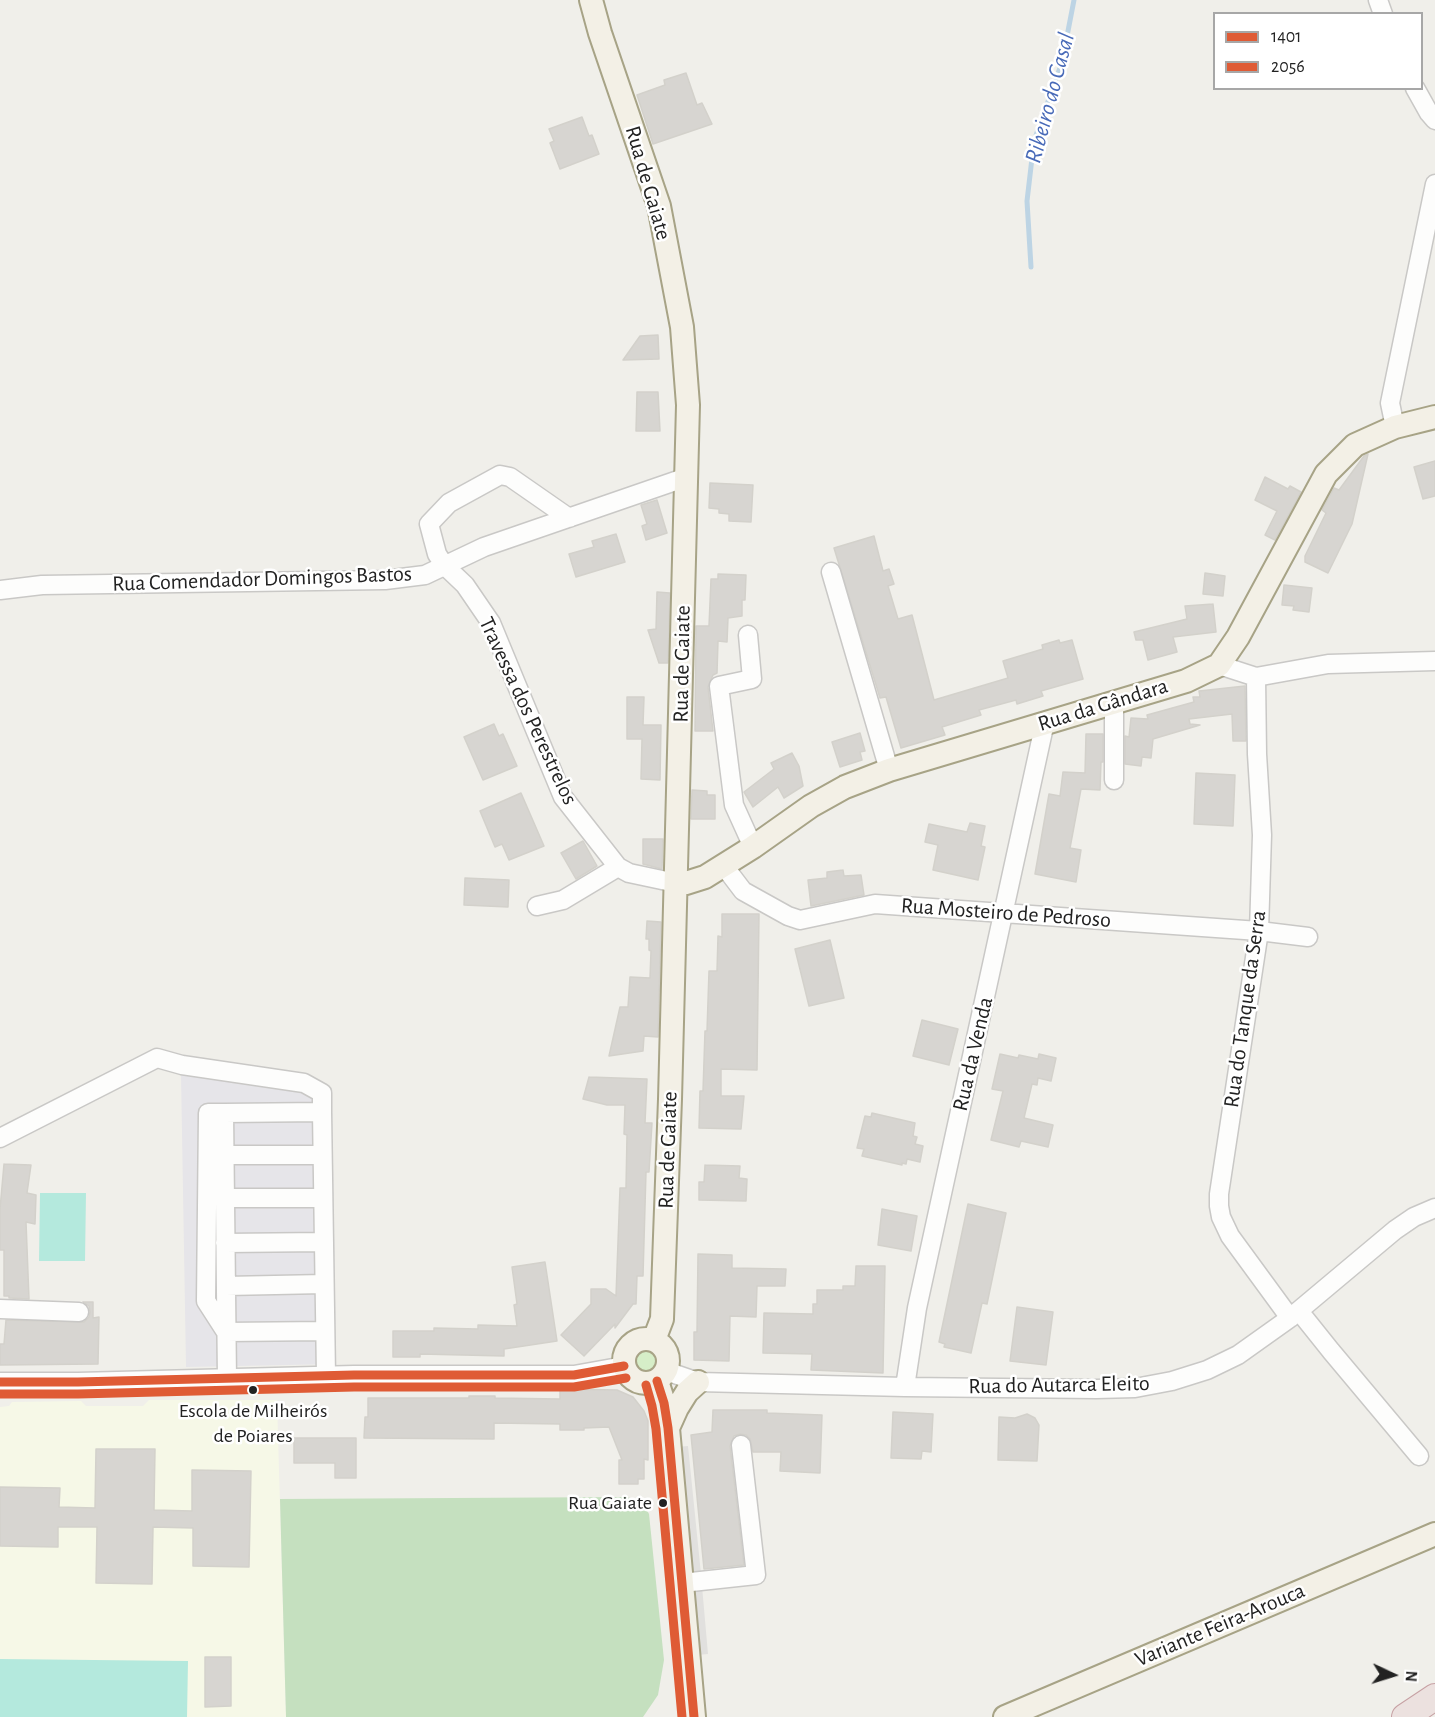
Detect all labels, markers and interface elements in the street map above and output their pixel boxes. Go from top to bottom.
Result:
legend [1213,12,1423,90]
text: 1401 [1271,28,1302,46]
water label: Ribeiro do Casal [1019,30,1081,166]
text: 2056 [1271,58,1305,76]
street label: Rua de Gaiate [619,123,677,243]
street label: Rua Comendador Domingos Bastos [112,561,412,597]
street label: Rua de Gaiate [668,605,696,723]
street label: Travessa dos Perestrelos [473,613,583,809]
street label: Rua da Gândara [1035,673,1171,737]
street label: Rua Mosteiro de Pedroso [900,892,1112,934]
street label: Rua do Tanque da Serra [1218,909,1272,1109]
street label: Rua da Venda [947,994,999,1114]
street label: Rua de Gaiate [653,1091,683,1209]
street label: Rua do Autarca Eleito [968,1370,1150,1400]
marker: Escola de Milheirós de Poiares [247,1384,259,1396]
place label: Escola de Milheirós de Poiares [179,1399,327,1446]
place label: Rua Gaiate [568,1491,652,1515]
marker: Rua Gaiate [657,1497,669,1509]
street label: Variante Feira-Arouca [1131,1577,1309,1673]
north arrow [1363,1645,1423,1705]
text: N [1403,1670,1419,1682]

